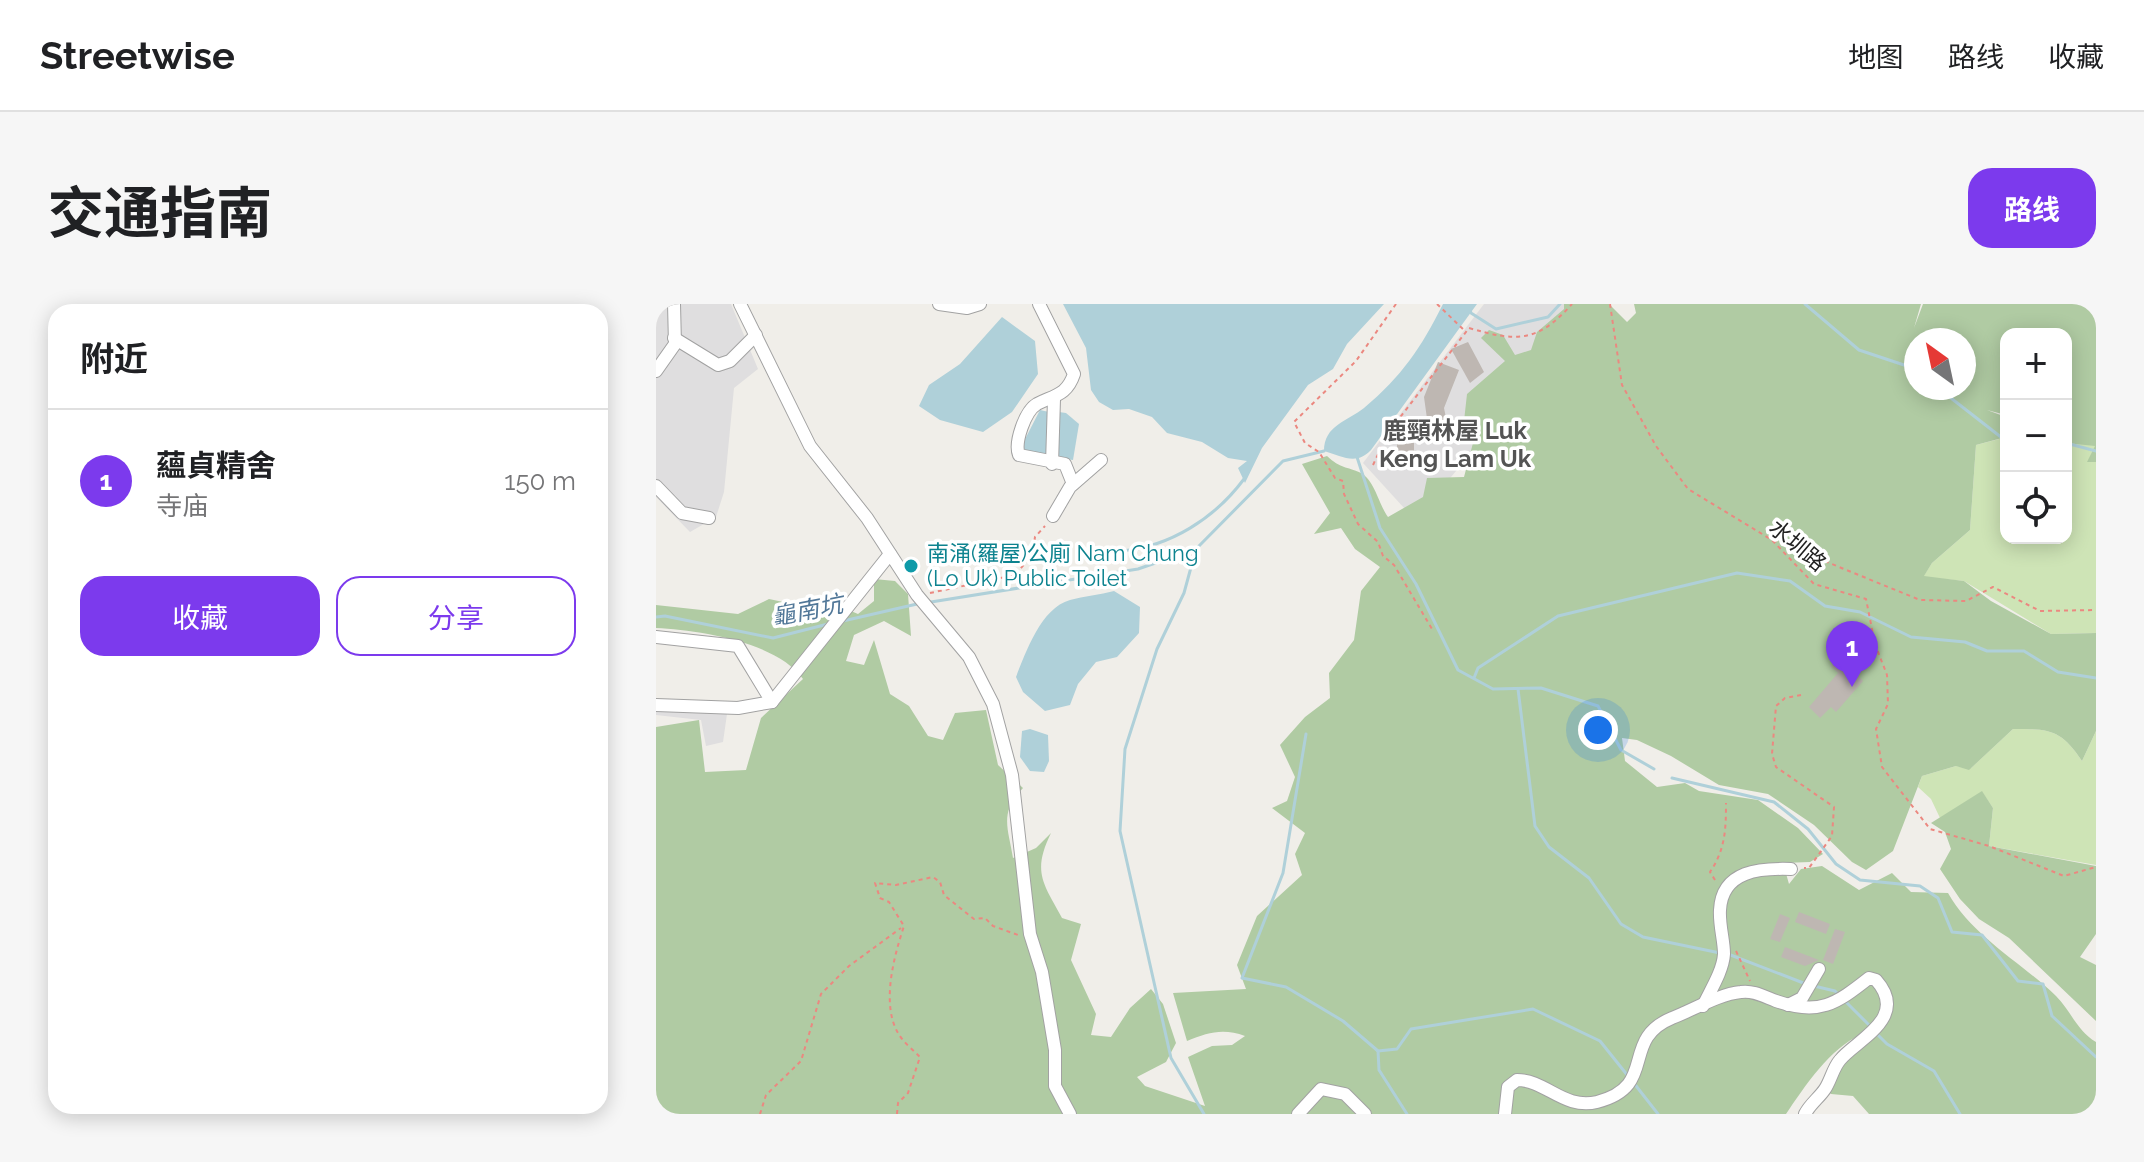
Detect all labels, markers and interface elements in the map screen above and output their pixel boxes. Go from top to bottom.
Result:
text: Streetwise [40,33,235,78]
text: 地图 [1848,41,1904,74]
text: 路线 [1948,41,2004,74]
text: 收藏 [2048,41,2104,74]
button: 路线 [1968,168,2096,248]
text: 交通指南 [48,180,272,246]
north arrow [1904,328,1976,400]
map controls [2000,328,2072,544]
button: + [2000,328,2072,400]
text: 附近 [80,339,148,379]
button: − [2000,400,2072,472]
district label: 鹿頸林屋 Luk Keng Lam Uk [1379,416,1532,473]
text: 蘊貞精舍 [156,448,276,483]
text: 1 [100,466,112,496]
text: 150 m [504,466,576,496]
button: locate [2000,472,2072,544]
text: 寺庙 [156,491,208,521]
street label: 水圳路 [1764,514,1832,576]
place label: 南涌(羅屋)公廁 Nam Chung (Lo Uk) Public Toilet [927,540,1199,591]
marker: 南涌(羅屋)公廁 Nam Chung (Lo Uk) Public Toilet [902,557,920,575]
button: 收藏 [80,576,320,656]
button: 分享 [336,576,576,656]
water label: 龜南坑 [769,588,848,631]
pin: 1 [1826,621,1878,687]
your location [1578,710,1618,750]

